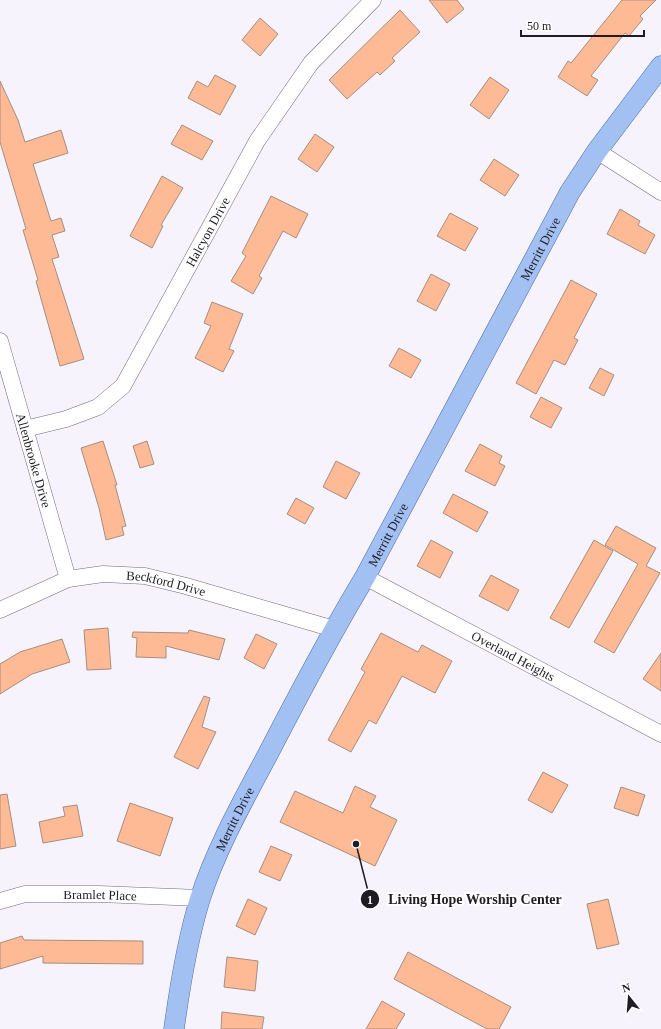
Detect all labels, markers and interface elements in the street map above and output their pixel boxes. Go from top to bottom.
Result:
scale bar [521,12,644,38]
text: 50 m [527,19,552,33]
street label: Halcyon Drive [183,194,233,269]
street label: Merritt Drive [517,214,563,283]
street label: Allenbrooke Drive [13,411,54,510]
street label: Merritt Drive [365,500,411,569]
street label: Beckford Drive [126,568,208,599]
street label: Overland Heights [469,628,557,684]
street label: Merritt Drive [213,784,257,854]
callout: Living Hope Worship Center [360,886,570,912]
street label: Bramlet Place [63,887,137,903]
text: Living Hope Worship Center [388,892,562,907]
text: 1 [367,893,373,907]
north arrow [609,977,649,1017]
text: N [621,981,632,994]

